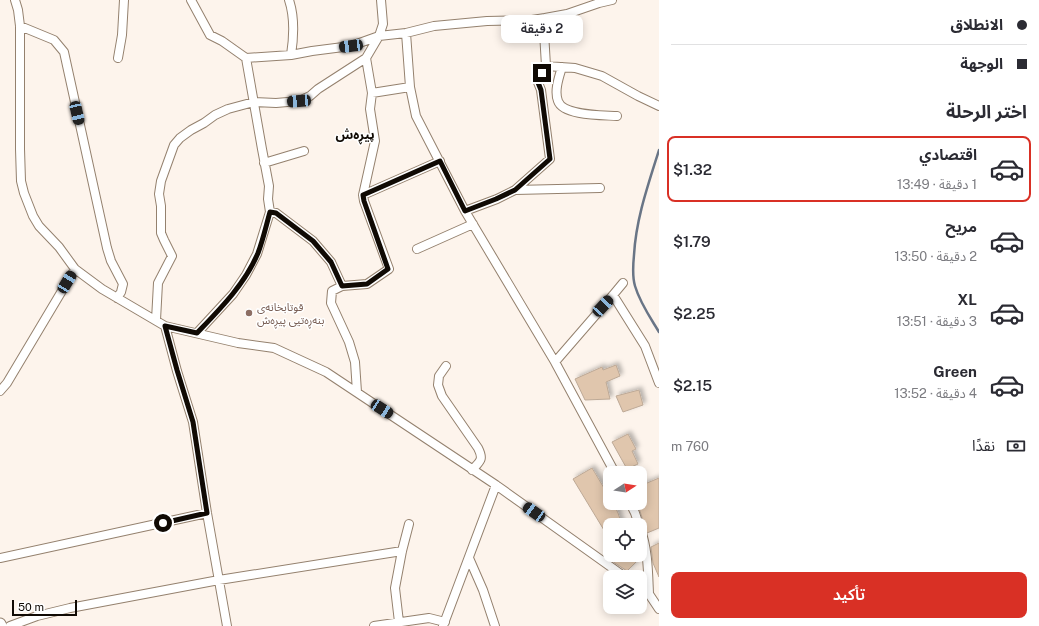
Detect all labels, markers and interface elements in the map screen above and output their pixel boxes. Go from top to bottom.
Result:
callout: 2 دقيقة [501,15,583,43]
text: الانطلاق [951,16,1003,33]
text: 2 دقيقة [521,21,563,36]
car [338,39,364,53]
text: الوجهة [960,55,1003,72]
route end [533,64,551,82]
car [287,94,311,108]
car [68,100,86,126]
text: اختر الرحلة [946,101,1027,122]
district label: پیڕەش [335,127,375,145]
text: اقتصادي [919,146,977,163]
icon: car [989,151,1025,187]
text: $1.32 [673,161,712,178]
text: 1 دقيقة · 13:49 [897,177,977,192]
text: مريح [945,218,977,235]
icon: car [989,223,1025,259]
text: $1.79 [673,233,711,250]
text: 2 دقيقة · 13:50 [895,249,977,264]
car [56,269,78,295]
text: XL [958,291,977,308]
car [590,293,616,319]
icon: car [989,295,1025,331]
place label: قوتابخانەی بنەڕەتیی پیڕەش [257,301,324,329]
text: $2.25 [673,305,716,322]
marker: قوتابخانەی بنەڕەتیی پیڕەش [244,308,254,318]
text: 3 دقيقة · 13:51 [897,314,977,329]
text: Green [933,363,977,380]
icon: car [989,367,1025,403]
text: $2.15 [673,377,712,394]
text: 4 دقيقة · 13:52 [894,386,977,401]
car [369,397,395,421]
icon: cash [1005,435,1027,457]
text: نقدًا [972,437,995,454]
text: 760 m [671,439,709,454]
north arrow [603,466,647,510]
map controls [603,466,647,614]
car [521,500,547,524]
route start [154,514,172,532]
button: locate [603,518,647,562]
button: layers [603,570,647,614]
button: تأكيد [671,572,1027,618]
scale bar [12,598,77,617]
text: 50 m [18,601,44,613]

